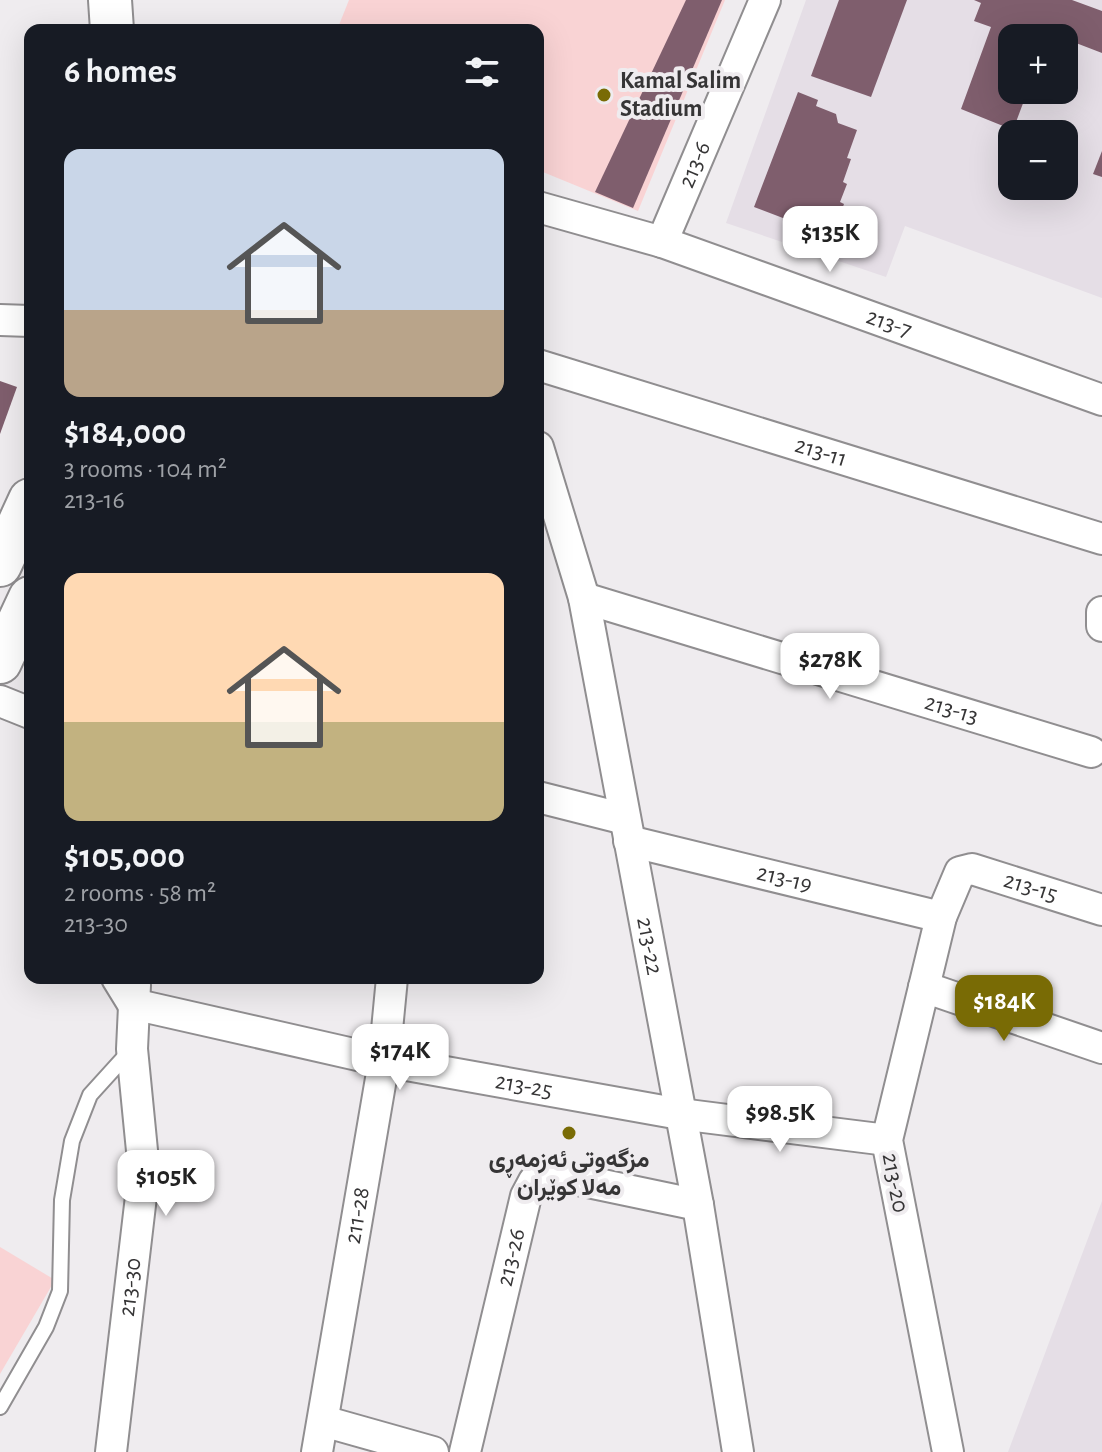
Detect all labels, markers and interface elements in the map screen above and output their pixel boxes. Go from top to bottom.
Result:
map controls [998,24,1078,200]
button: + [998,24,1078,104]
icon: filters [460,50,504,94]
text: 6 homes [64,55,177,89]
place label: Kamal Salim Stadium [620,69,741,121]
marker: Kamal Salim Stadium [595,86,613,104]
button: − [998,120,1078,200]
street label: 213-6 [675,138,715,191]
icon: home [212,201,356,345]
pin: $135K [774,206,886,274]
text: $135K [801,219,859,245]
street label: 213-7 [863,304,915,343]
text: $184,000 [64,416,186,450]
street label: 213-11 [792,433,850,472]
text: 3 rooms · 104 m² [64,456,227,482]
text: 213-16 [64,487,125,513]
icon: home [212,625,356,769]
pin: $278K [774,633,886,701]
text: $278K [798,646,862,672]
street label: 213-13 [922,690,981,729]
text: $105,000 [64,840,185,874]
street label: 213-19 [754,861,814,897]
street label: 213-15 [1001,868,1060,907]
text: 2 rooms · 58 m² [64,880,216,906]
text: 213-30 [64,911,128,937]
street label: 213-22 [632,915,667,977]
pin: $184K [948,975,1060,1043]
text: $184K [973,988,1035,1014]
pin: $174K [344,1024,456,1092]
text: $174K [370,1037,430,1063]
street label: 213-25 [493,1069,554,1103]
pin: $98.5K [715,1086,845,1154]
text: $98.5K [745,1099,815,1125]
marker: مزگەوتی ئەزمەڕی مەلا کوێران [560,1124,578,1142]
place label: مزگەوتی ئەزمەڕی مەلا کوێران [488,1147,650,1202]
pin: $105K [110,1150,222,1218]
street label: 213-20 [877,1151,913,1215]
text: $105K [135,1163,197,1189]
street label: 211-28 [341,1185,374,1246]
street label: 213-26 [493,1226,530,1289]
street label: 213-30 [115,1256,146,1318]

